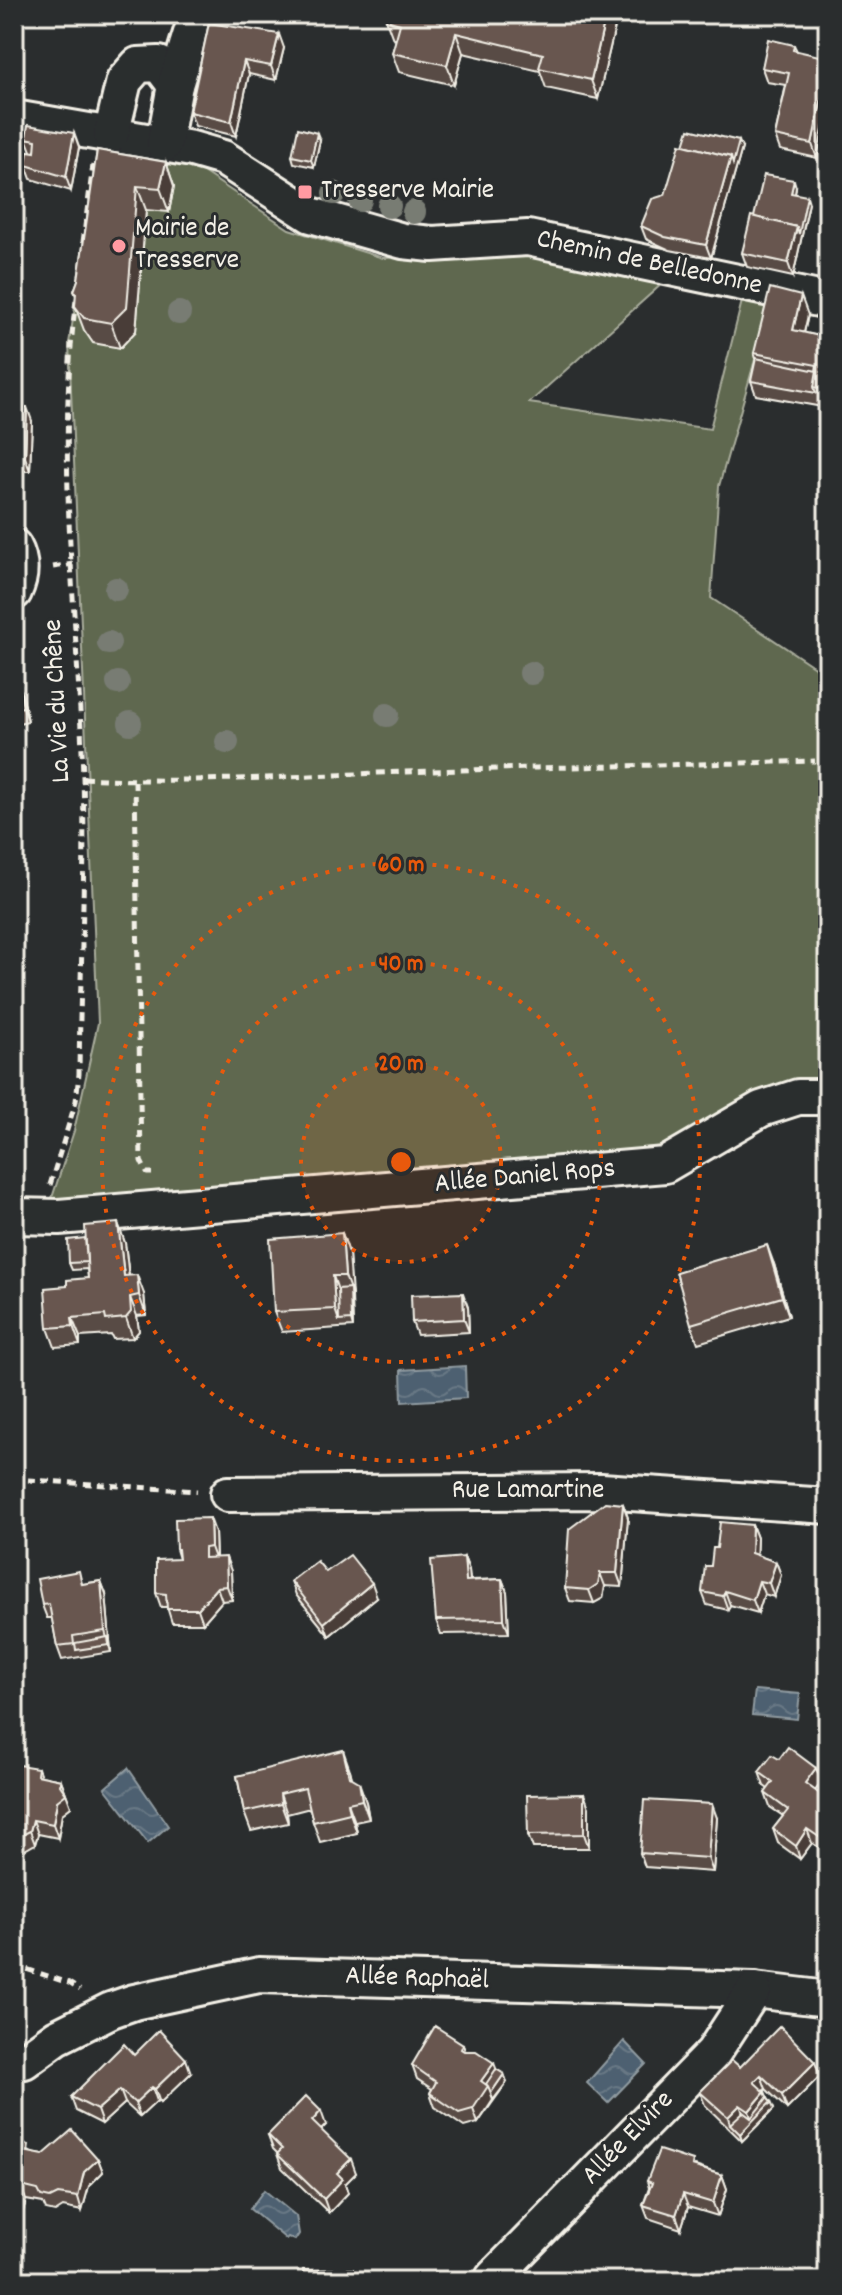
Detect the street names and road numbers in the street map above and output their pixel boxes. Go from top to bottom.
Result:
street label: Chemin de Belledonne [533,221,765,307]
street label: La Vie du Chêne [35,618,83,784]
street label: Allée Daniel Rops [433,1150,617,1206]
street label: Rue Lamartine [452,1472,604,1512]
street label: Allée Raphaël [344,1958,490,2003]
street label: Allée Elvire [574,2083,684,2195]

